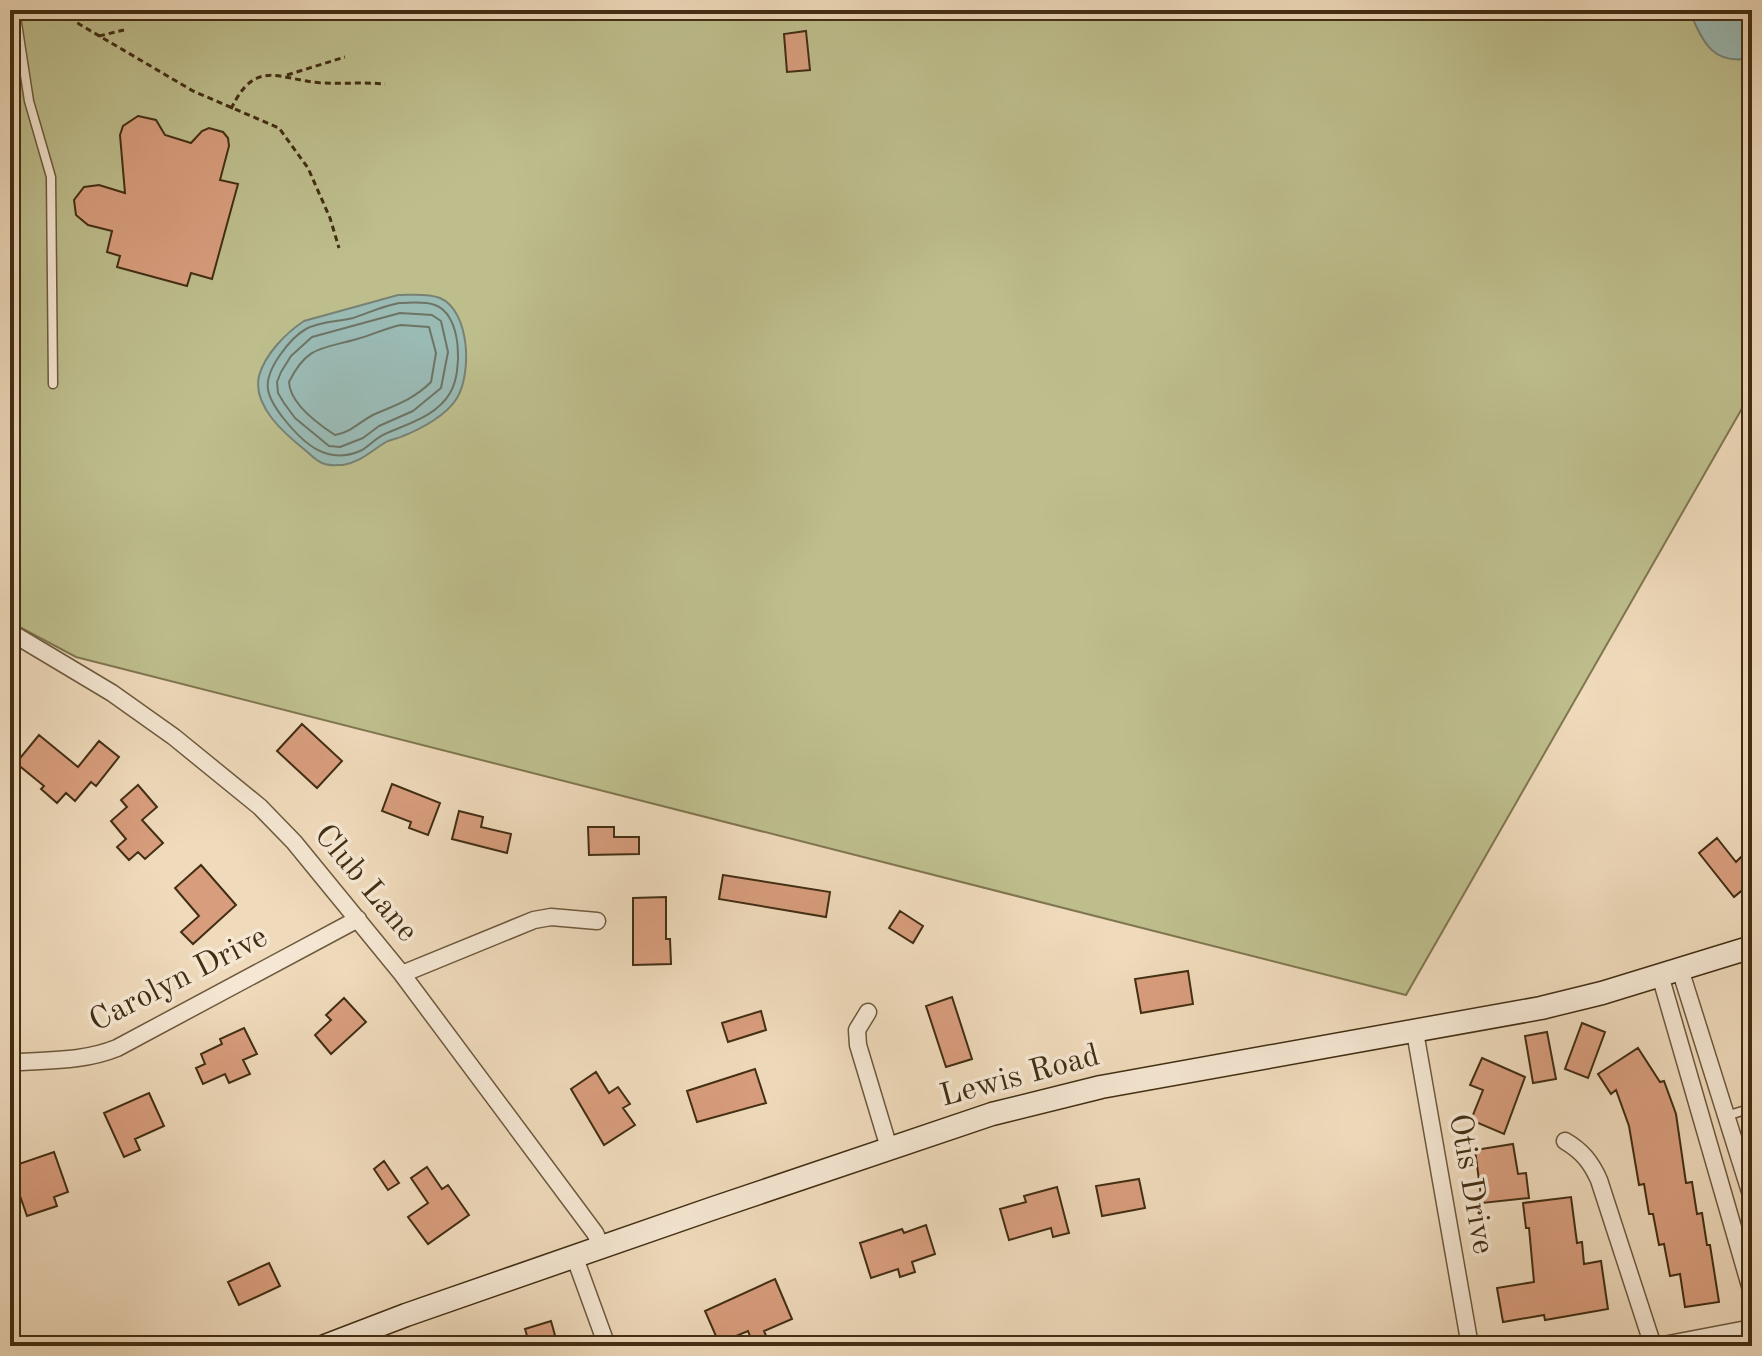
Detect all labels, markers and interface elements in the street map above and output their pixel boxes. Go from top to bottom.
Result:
street label: Club Lane [307,819,423,949]
street label: Carolyn Drive [85,921,273,1039]
street label: Lewis Road [937,1040,1103,1114]
street label: Otis Drive [1442,1111,1498,1257]

